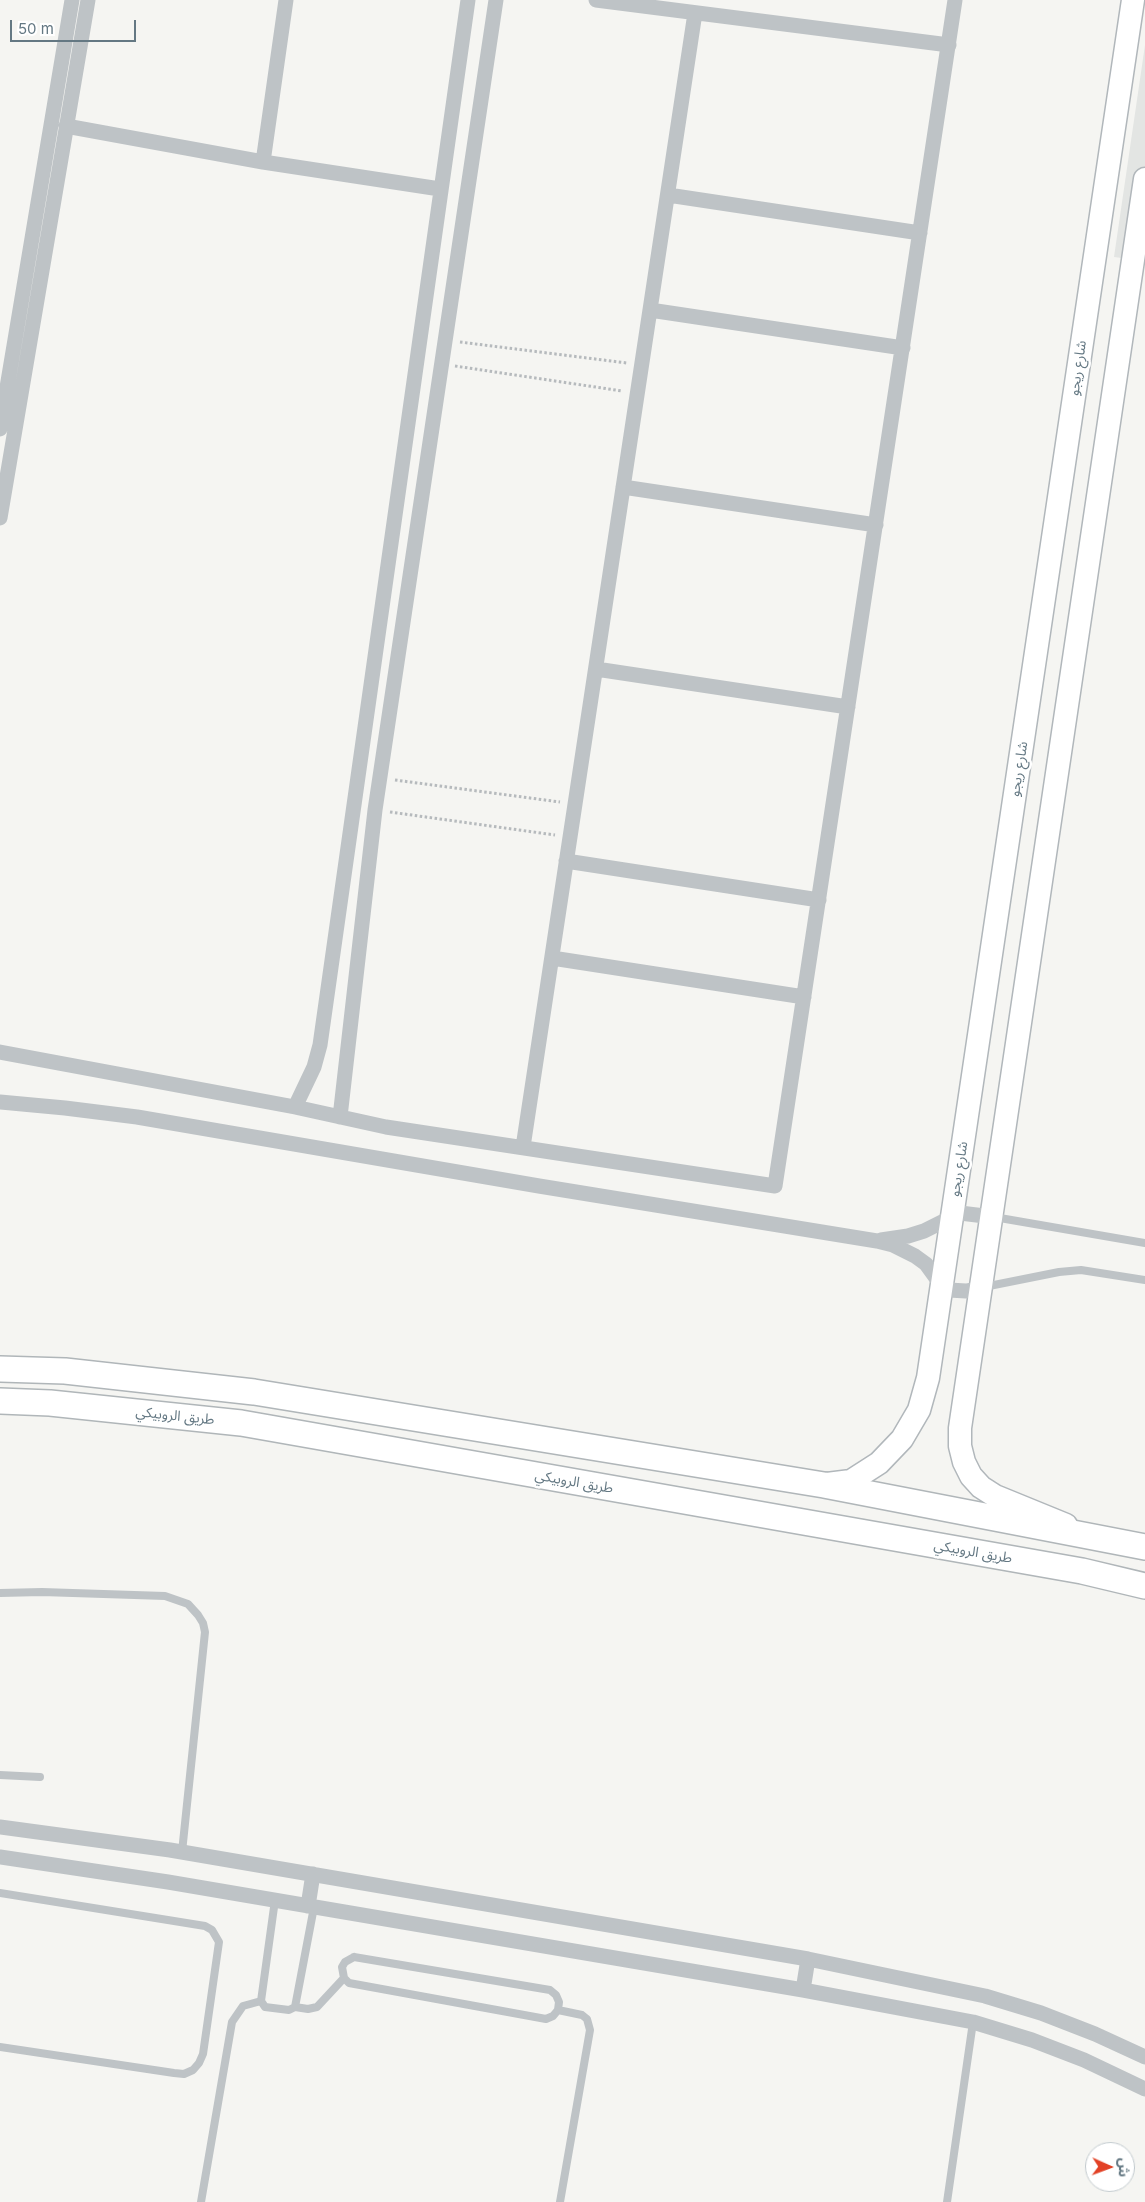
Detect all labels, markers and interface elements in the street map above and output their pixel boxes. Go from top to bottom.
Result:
scale bar [12,10,139,42]
text: 50 m [18,19,54,38]
street label: شارع ريجو [1066,339,1090,397]
street label: شارع ريجو [1006,740,1032,798]
street label: شارع ريجو [946,1140,972,1198]
street label: طريق الروبيكي [135,1404,215,1428]
street label: طريق الروبيكي [534,1467,614,1497]
street label: طريق الروبيكي [933,1537,1013,1567]
north arrow [1085,2142,1135,2192]
text: ش [1116,2158,1133,2177]

